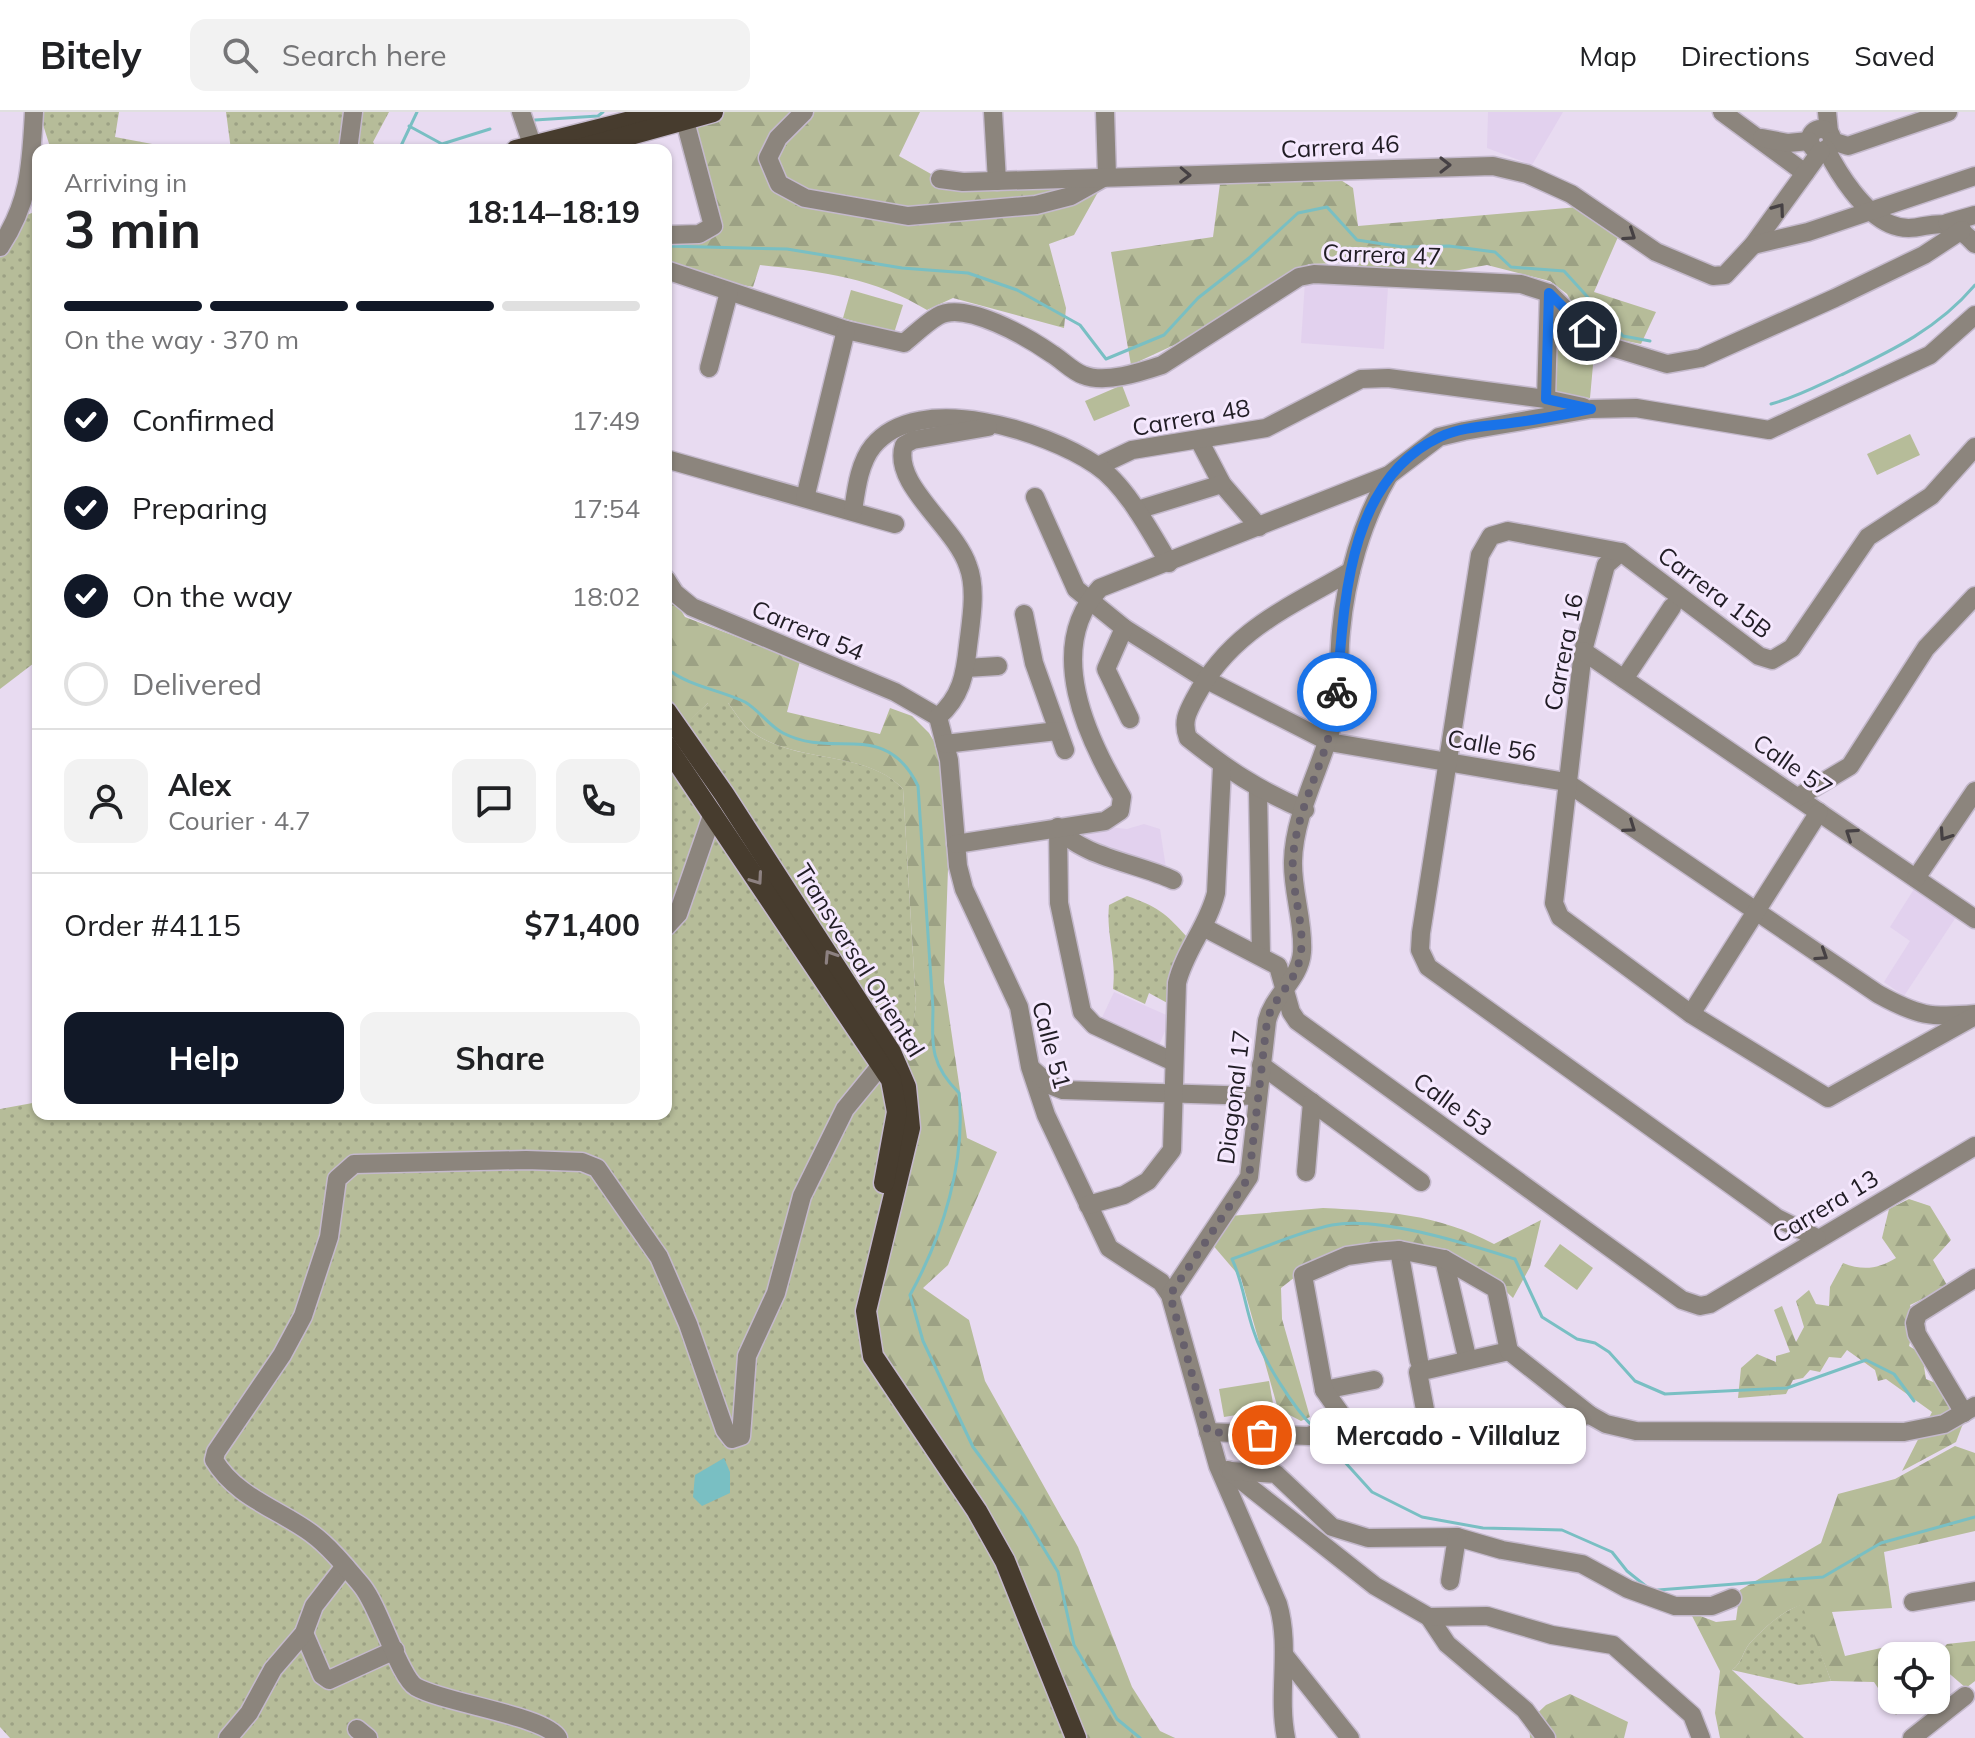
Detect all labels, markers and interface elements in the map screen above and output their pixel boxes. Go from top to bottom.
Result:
search box [190,19,750,91]
text: Bitely [40,31,142,79]
icon: search [218,33,262,77]
text: Search here [282,36,447,74]
text: Map [1579,38,1637,73]
text: Directions [1681,38,1810,73]
text: Saved [1854,38,1935,73]
street label: Carrera 46 [1280,128,1400,164]
one-way arrow [1439,156,1452,174]
text: Arriving in [64,166,187,199]
one-way arrow [1179,167,1192,184]
text: 18:14–18:19 [466,193,640,231]
text: 3 min [64,196,201,261]
one-way arrow [1769,203,1784,218]
one-way arrow [1622,225,1636,240]
street label: Carrera 47 [1322,237,1442,271]
pin [1553,297,1621,365]
icon: home [1565,309,1609,353]
text: On the way · 370 m [64,323,299,356]
street label: Carrera 48 [1130,392,1252,442]
icon: check [64,398,108,442]
text: Confirmed [132,401,275,439]
text: 17:49 [572,404,640,437]
icon: check [64,486,108,530]
text: Preparing [132,489,268,527]
text: 17:54 [572,492,640,525]
street label: Carrera 15B [1652,539,1778,645]
icon: check [64,574,108,618]
text: On the way [132,577,292,615]
text: 18:02 [572,580,640,613]
street label: Carrera 16 [1537,591,1589,713]
street label: Carrera 54 [747,593,869,667]
courier [1297,652,1377,732]
text: Delivered [132,665,262,703]
icon: bike [1315,670,1359,714]
street label: Calle 56 [1445,722,1539,768]
street label: Calle 57 [1748,727,1838,803]
button: person [64,759,148,843]
button: chat [452,759,536,843]
button: phone [556,759,640,843]
text: Alex [168,766,231,804]
text: Courier · 4.7 [168,804,311,837]
one-way arrow [1622,817,1636,832]
one-way arrow [1940,826,1955,840]
one-way arrow [1846,829,1860,844]
street label: Transversal Oriental [788,858,932,1062]
one-way arrow [747,870,762,884]
text: Order #4115 [64,906,241,944]
text: $71,400 [525,906,640,944]
one-way arrow [1814,945,1828,960]
one-way arrow [825,950,840,965]
street label: Calle 51 [1026,998,1078,1092]
button: Help [64,1012,344,1104]
button: Share [360,1012,640,1104]
street label: Diagonal 17 [1210,1028,1256,1166]
street label: Calle 53 [1408,1065,1498,1143]
street label: Carrera 13 [1766,1163,1884,1249]
pin [1228,1401,1296,1469]
callout: Mercado - Villaluz [1310,1407,1586,1463]
icon: bag [1240,1413,1284,1457]
text: Mercado - Villaluz [1336,1419,1560,1452]
map controls [1878,1642,1950,1714]
button: locate [1878,1642,1950,1714]

